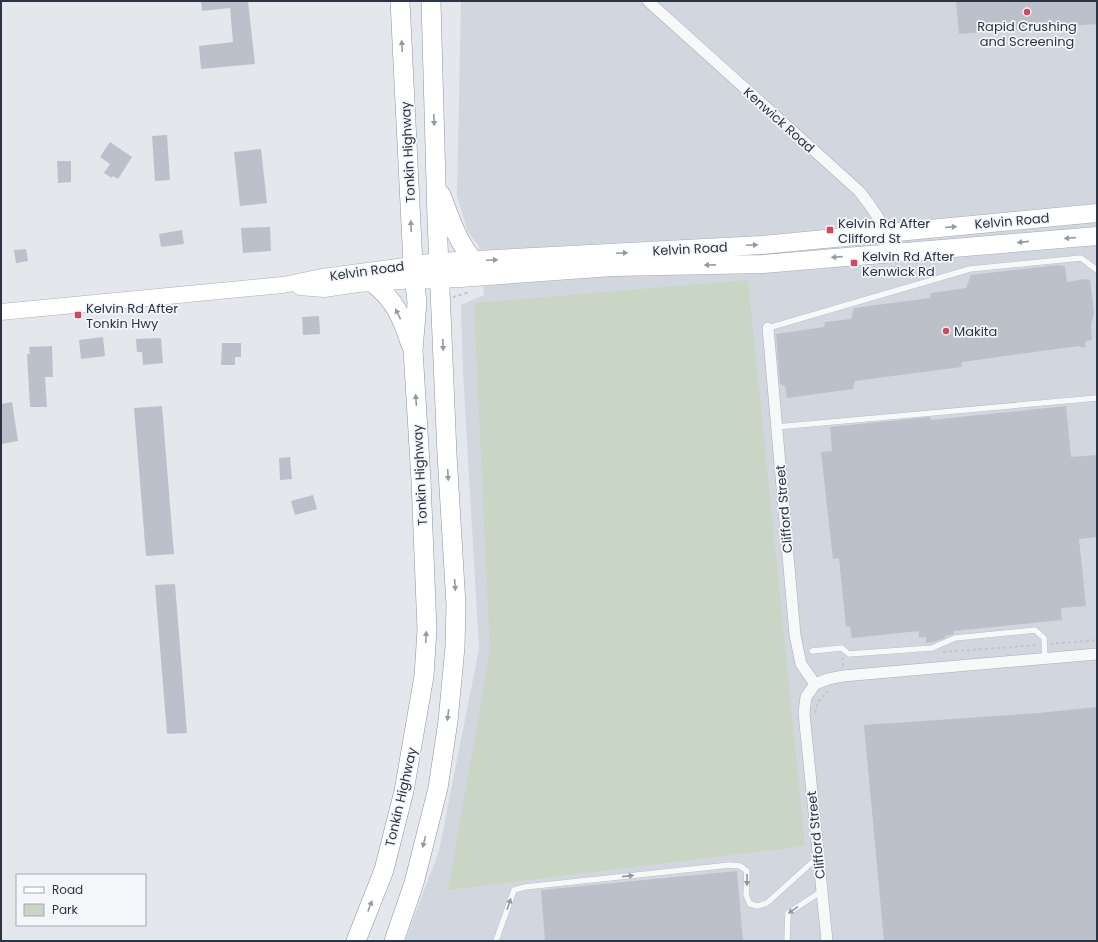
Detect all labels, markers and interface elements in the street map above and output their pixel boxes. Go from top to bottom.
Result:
marker: Rapid Crushing and Screening [1022,7,1032,17]
place label: Rapid Crushing and Screening [977,17,1077,51]
one-way arrow [398,40,405,52]
street label: Kenwick Road [739,83,819,157]
street label: Tonkin Highway [396,100,420,203]
one-way arrow [431,114,438,126]
street label: Kelvin Road [974,208,1050,234]
place label: Kelvin Rd After Clifford St [838,214,930,248]
one-way arrow [408,220,415,232]
one-way arrow [945,223,957,230]
marker: Kelvin Rd After Clifford St [825,225,835,235]
one-way arrow [1064,234,1076,241]
street label: Kelvin Road [652,238,728,260]
one-way arrow [1017,238,1029,245]
one-way arrow [746,242,758,249]
place label: Kelvin Rd After Kenwick Rd [862,247,954,281]
one-way arrow [616,249,628,256]
one-way arrow [831,254,843,261]
street label: Kelvin Road [328,256,406,286]
one-way arrow [486,256,498,263]
marker: Kelvin Rd After Kenwick Rd [849,258,859,268]
one-way arrow [703,262,716,268]
place label: Kelvin Rd After Tonkin Hwy [86,299,178,333]
one-way arrow [395,308,402,320]
marker: Kelvin Rd After Tonkin Hwy [73,310,83,320]
place label: Makita [954,322,997,341]
marker: Makita [941,326,951,336]
one-way arrow [440,339,446,352]
one-way arrow [413,393,420,406]
street label: Tonkin Highway [408,423,432,526]
street label: Clifford Street [771,464,797,554]
one-way arrow [445,469,452,481]
one-way arrow [451,579,458,591]
one-way arrow [423,631,430,643]
one-way arrow [445,709,452,721]
street label: Tonkin Highway [380,745,422,849]
street label: Clifford Street [802,790,830,880]
one-way arrow [421,836,427,848]
one-way arrow [622,873,634,879]
legend [16,874,146,926]
one-way arrow [744,874,750,887]
text: Road [52,881,83,898]
one-way arrow [507,898,513,910]
one-way arrow [367,899,373,911]
text: Park [52,901,79,918]
one-way arrow [788,906,799,914]

